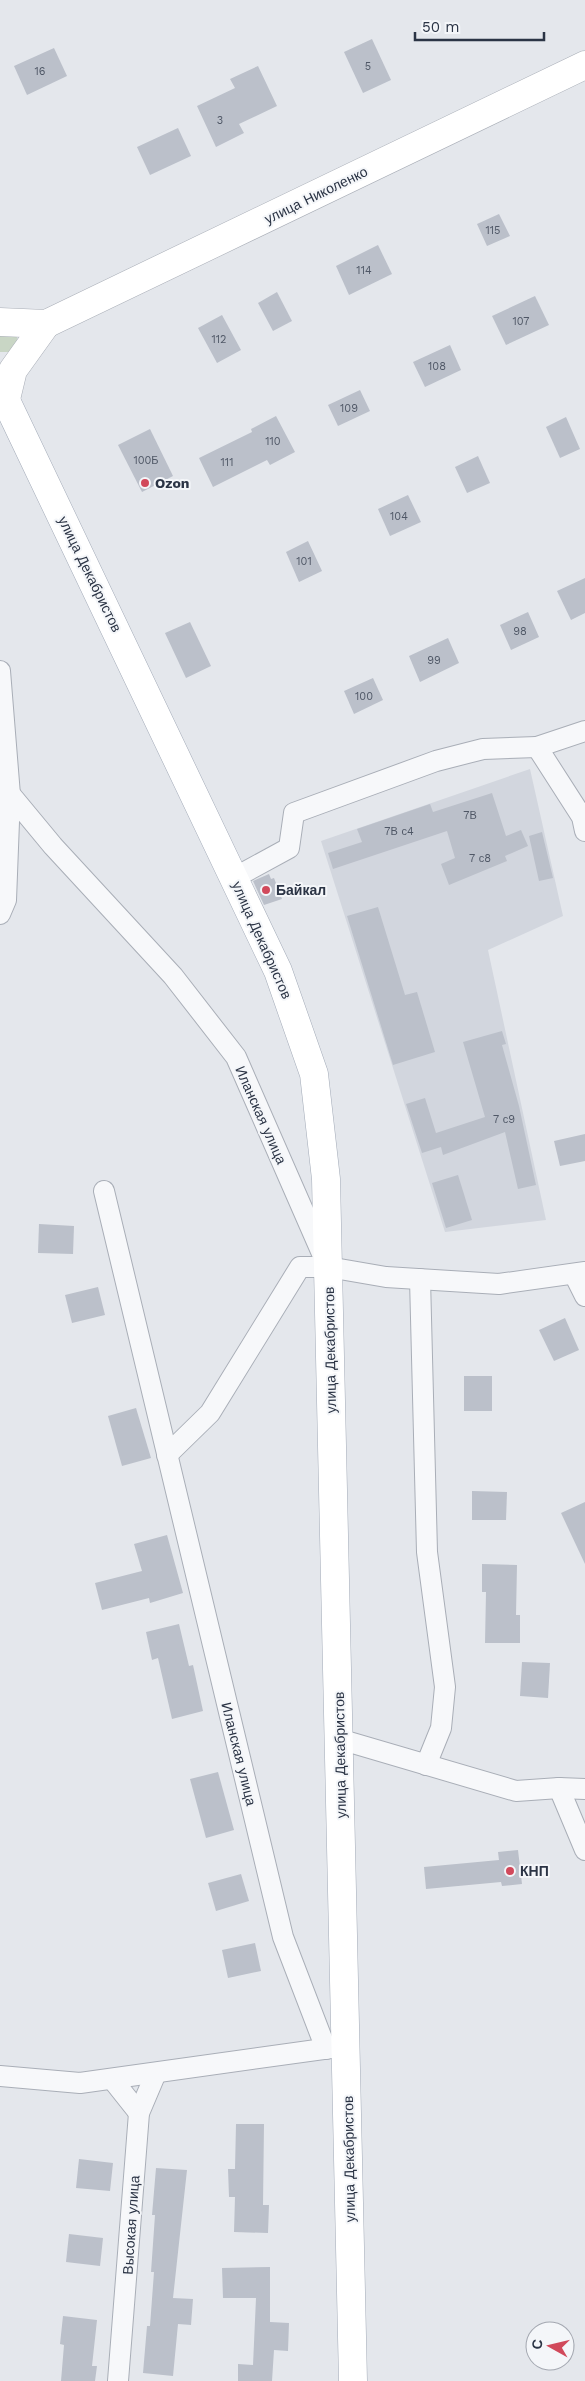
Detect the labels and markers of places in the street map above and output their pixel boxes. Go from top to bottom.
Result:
place label: Ozon [155,475,190,491]
marker: Ozon [139,477,151,489]
place label: Байкал [276,882,326,898]
marker: Байкал [260,884,272,896]
place label: КНП [520,1863,549,1879]
marker: КНП [504,1865,516,1877]

